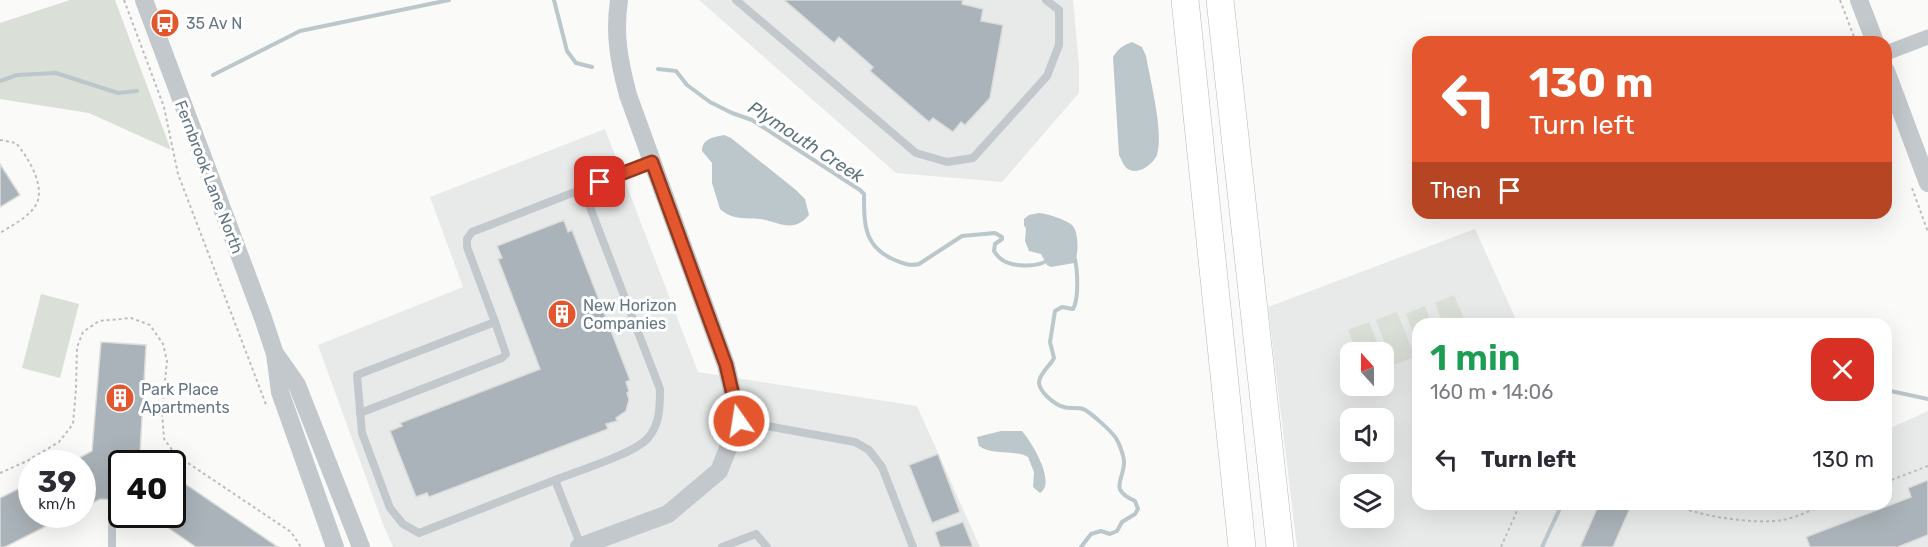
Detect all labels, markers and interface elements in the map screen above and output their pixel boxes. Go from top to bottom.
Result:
bus stop icon: 35 Av N [149,7,181,39]
place label: 35 Av N [186,14,242,33]
text: 130 m [1529,58,1654,108]
icon: left [1430,60,1508,138]
water label: Plymouth Creek [744,96,869,188]
street label: Fernbrook Lane North [171,98,247,256]
text: Turn left [1529,109,1634,141]
pin [574,156,625,207]
icon: arrive [583,165,616,198]
icon: arrive [1493,174,1526,207]
text: Then [1430,177,1481,204]
place label: New Horizon Companies [583,296,677,333]
building icon: New Horizon Companies [546,298,578,330]
text: 1 min [1430,336,1521,379]
button: close [1811,338,1874,401]
north arrow [1340,342,1394,396]
map controls [1340,342,1394,528]
place label: Park Place Apartments [141,380,230,417]
text: 160 m · 14:06 [1430,380,1553,404]
building icon: Park Place Apartments [104,382,136,414]
position arrow [707,389,771,453]
button: sound [1340,408,1394,462]
icon: left [1430,443,1463,476]
text: Turn left [1481,446,1576,473]
text: 130 m [1812,446,1874,473]
speed limit sign: 40 [108,450,186,528]
text: 39 [38,464,77,500]
button: layers [1340,474,1394,528]
text: km/h [38,495,76,513]

